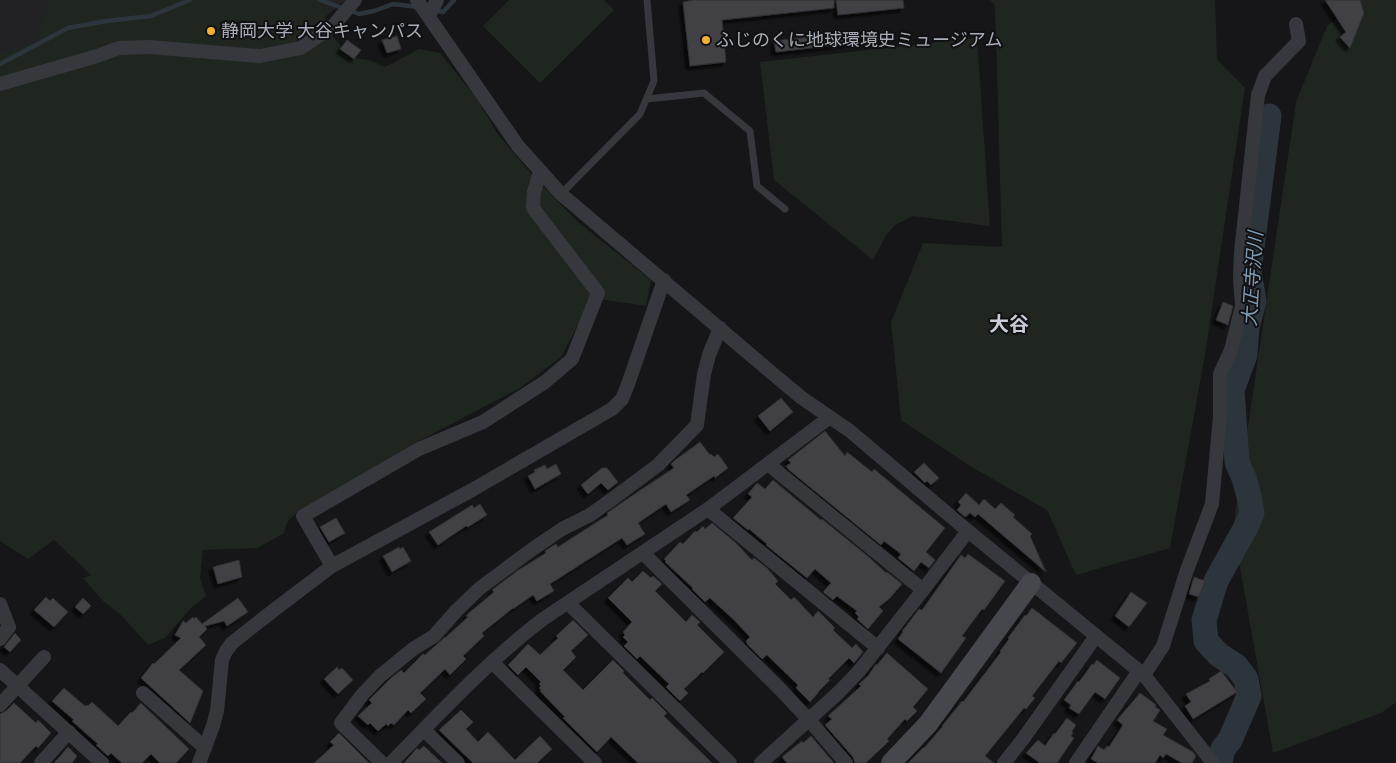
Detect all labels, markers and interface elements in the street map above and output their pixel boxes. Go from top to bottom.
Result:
place label: 静岡大学 大谷キャンパス [221,18,423,43]
marker: 静岡大学 大谷キャンパス [205,25,217,37]
place label: ふじのくに地球環境史ミュージアム [716,27,1002,52]
marker: ふじのくに地球環境史ミュージアム [700,34,712,46]
water label: 大正寺沢川 [1236,229,1268,327]
district label: 大谷 [989,310,1029,337]

